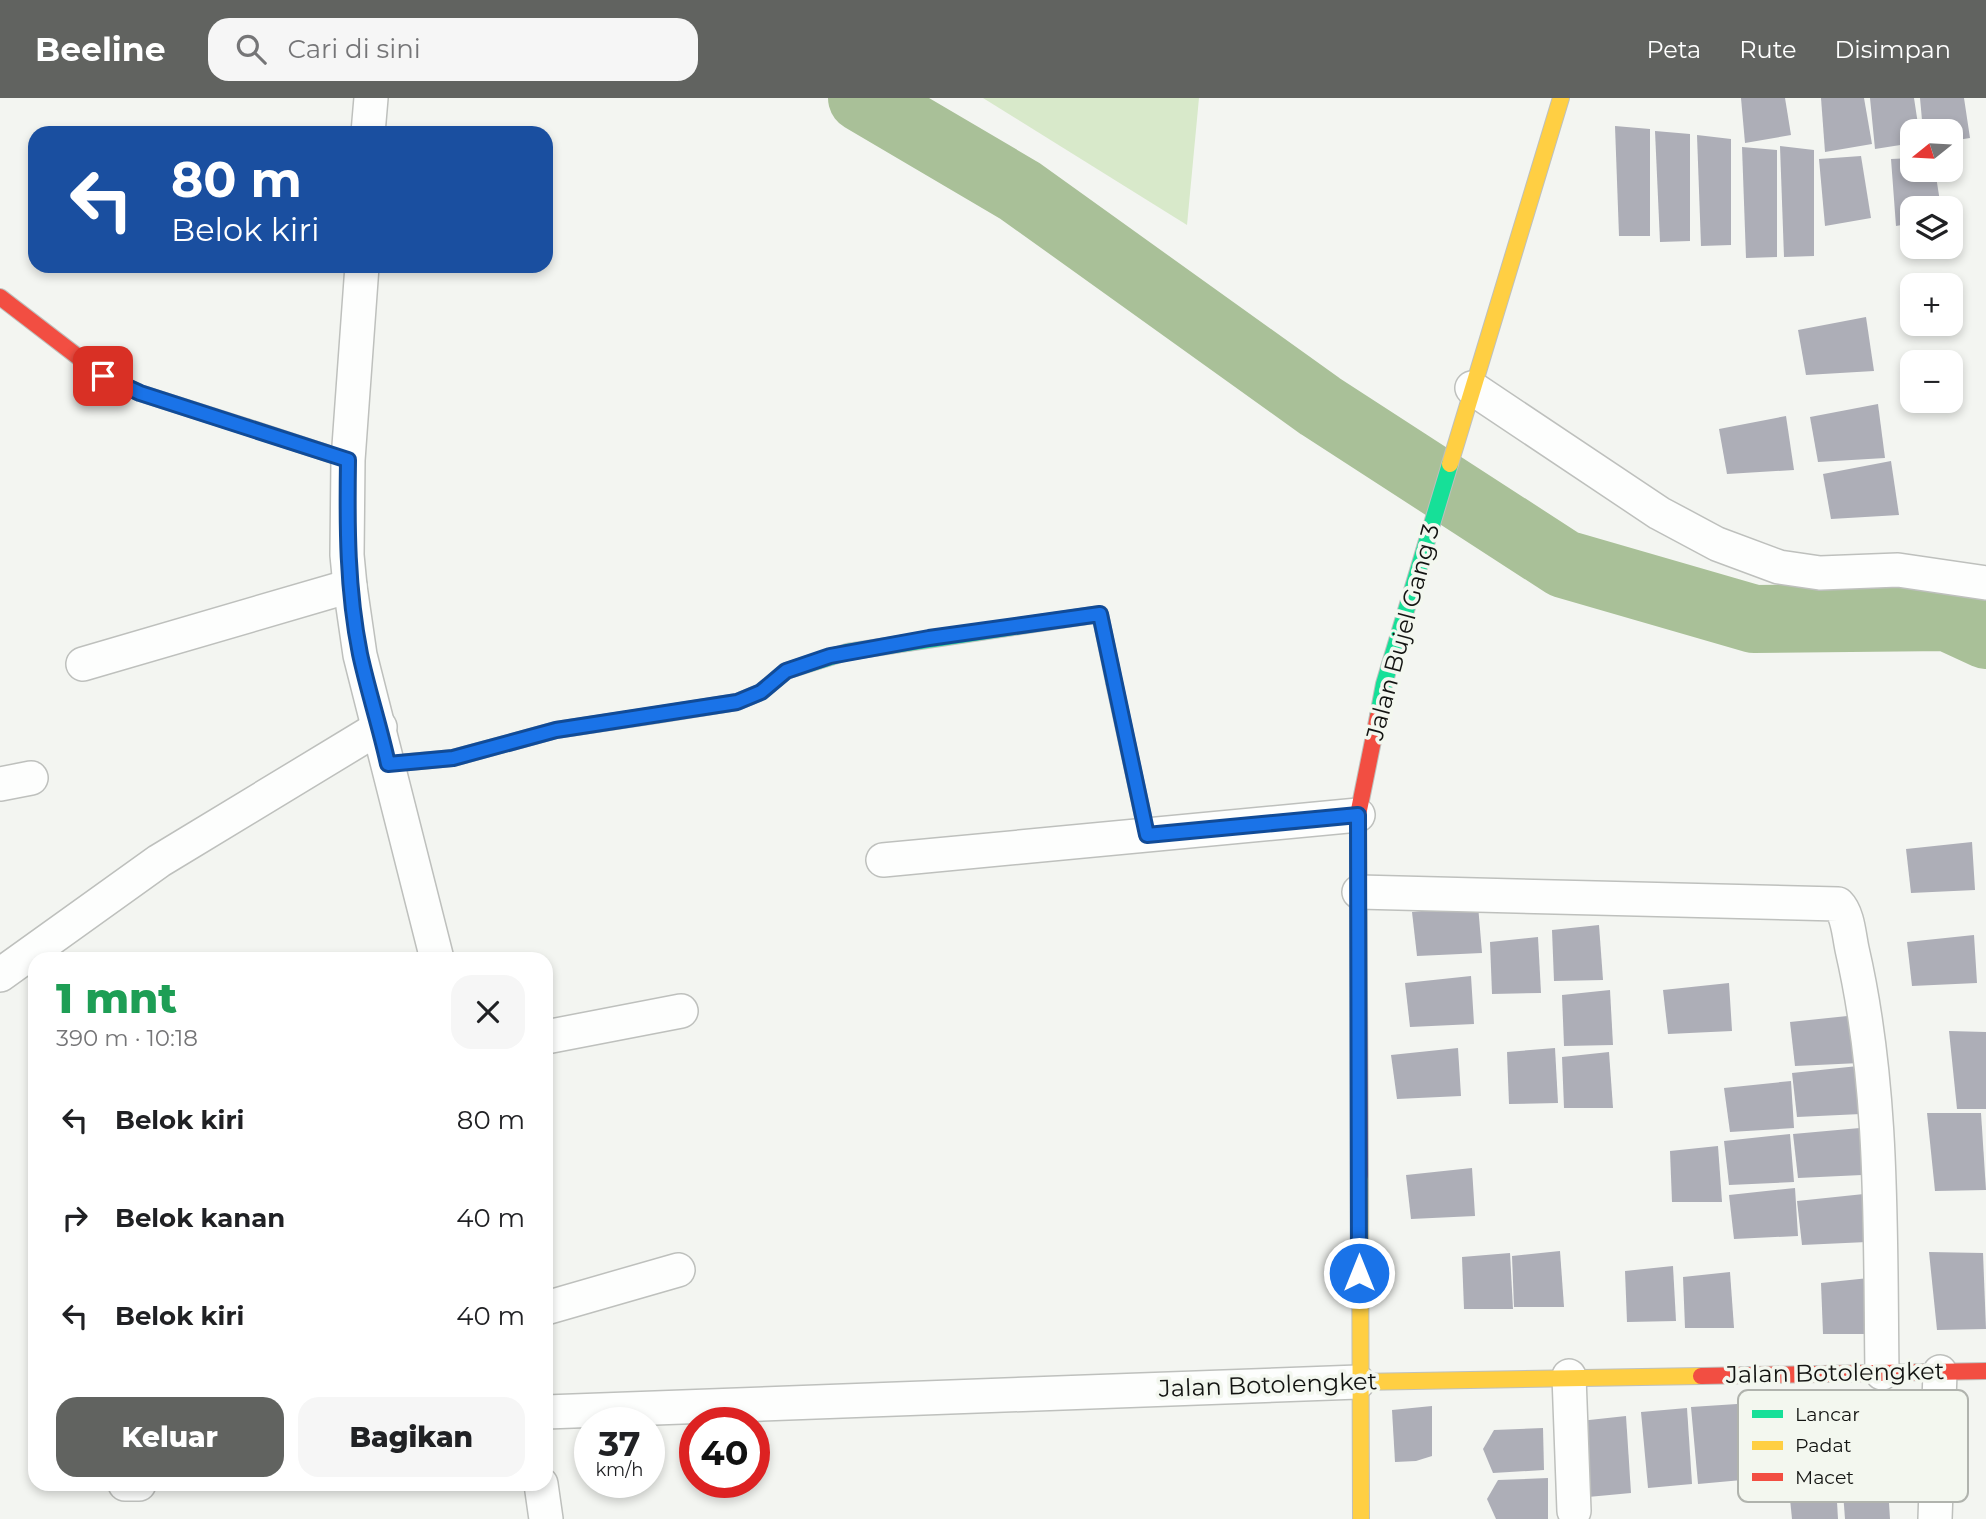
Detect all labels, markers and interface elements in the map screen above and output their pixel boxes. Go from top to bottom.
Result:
search box [208,18,698,81]
text: Beeline [35,29,166,69]
icon: search [232,30,270,68]
text: Cari di sini [288,33,421,65]
text: Peta [1646,35,1701,64]
text: Rute [1739,35,1797,64]
text: Disimpan [1835,35,1951,64]
north arrow [1900,119,1964,182]
map controls [1900,119,1963,413]
text: 80 m [171,150,302,209]
icon: left [56,154,147,245]
button: layers [1900,196,1963,259]
text: Belok kiri [171,210,320,249]
button: + [1900,273,1963,336]
pin [73,346,133,406]
button: − [1900,350,1963,413]
icon: arrive [84,357,122,395]
street label: Jalan Bujel Gang 3 [1359,521,1445,744]
text: 1 mnt [56,972,177,1024]
button: close [451,975,525,1049]
text: 390 m · 10:18 [56,1024,198,1052]
icon: left [56,1101,94,1139]
text: Belok kiri [115,1104,244,1136]
text: 80 m [457,1104,525,1136]
icon: right [56,1199,94,1237]
text: Belok kanan [115,1202,285,1234]
text: 40 m [456,1202,525,1234]
position arrow [1322,1236,1396,1310]
icon: left [56,1297,94,1335]
text: Belok kiri [115,1300,244,1332]
text: 40 m [456,1300,525,1332]
street label: Jalan Botolengket [1725,1356,1945,1389]
street label: Jalan Botolengket [1157,1366,1378,1403]
legend [1738,1390,1968,1502]
button: Keluar [56,1397,284,1477]
button: Bagikan [298,1397,525,1477]
text: Lancar [1795,1403,1860,1426]
speed limit sign: 40 [679,1407,770,1498]
text: 37 [598,1422,641,1465]
text: Padat [1795,1434,1852,1457]
text: km/h [595,1459,644,1481]
text: Macet [1795,1466,1854,1489]

